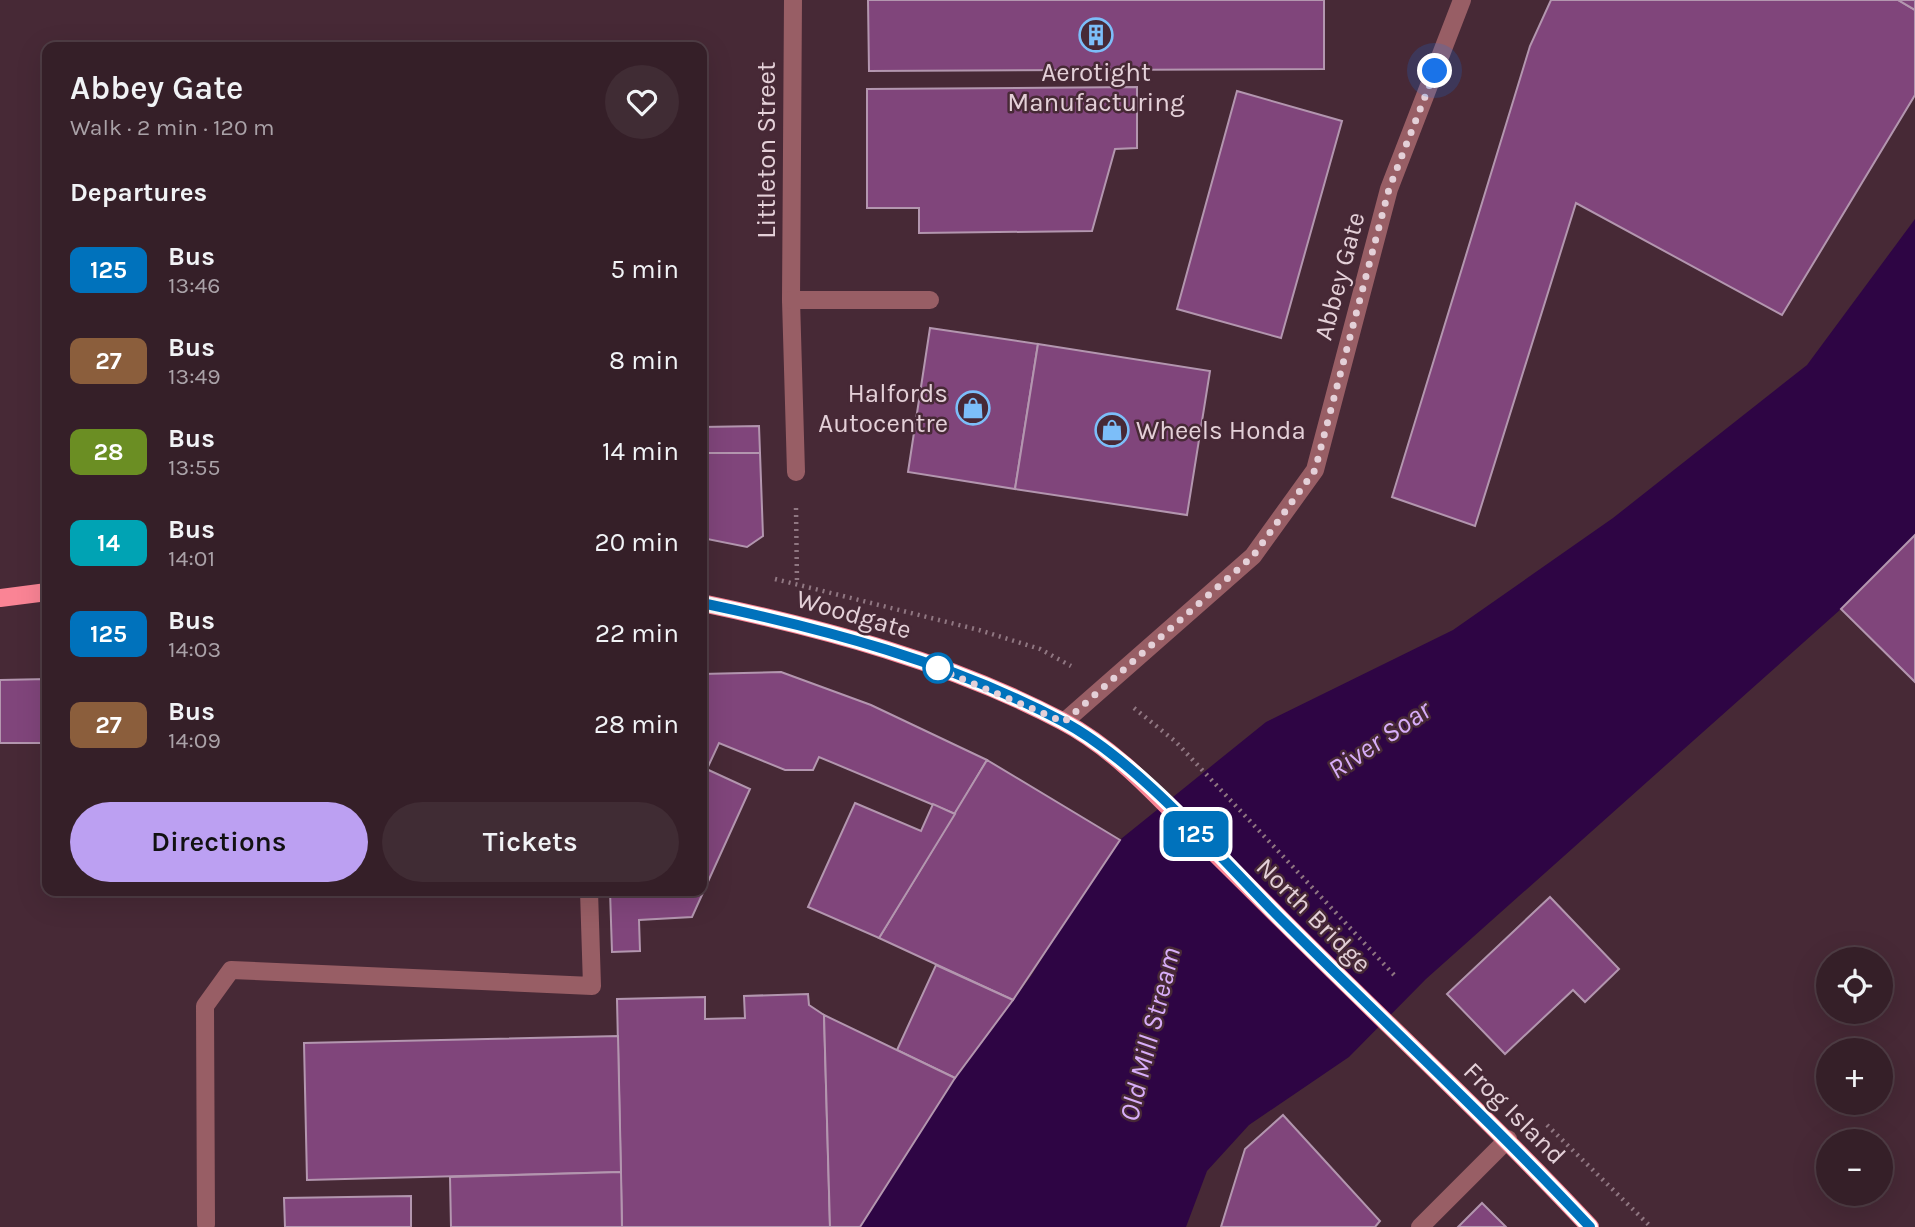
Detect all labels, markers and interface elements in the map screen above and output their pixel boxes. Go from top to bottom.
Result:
building icon: Aerotight Manufacturing [1077,16,1115,54]
your location [1417,53,1452,88]
place label: Aerotight Manufacturing [1007,57,1185,118]
street label: Littleton Street [751,61,782,239]
button: heart [605,65,679,139]
text: Abbey Gate [70,69,243,107]
text: Walk · 2 min · 120 m [70,114,275,141]
text: Departures [70,177,207,208]
street label: Abbey Gate [1307,209,1371,344]
text: Bus [168,241,215,272]
text: 5 min [610,254,679,285]
text: 125 [90,256,127,284]
text: 13:46 [168,272,221,299]
text: Bus [168,332,215,363]
text: 8 min [609,345,679,376]
text: 27 [95,347,122,375]
text: 13:49 [168,363,221,390]
place label: Halfords Autocentre [818,378,948,439]
shop icon: Halfords Autocentre [954,389,992,427]
shop icon: Wheels Honda [1093,411,1131,449]
place label: Wheels Honda [1136,415,1306,446]
text: Bus [168,423,215,454]
text: 14 min [602,436,679,467]
text: 28 [93,438,124,466]
text: 13:55 [168,454,220,481]
text: Bus [168,514,215,545]
text: 20 min [595,527,679,558]
text: 14 [97,529,120,557]
text: 14:01 [168,545,215,572]
street label: Woodgate [793,583,915,646]
text: Bus [168,605,215,636]
text: 22 min [595,618,679,649]
text: 125 [90,620,127,648]
text: 14:03 [168,636,221,663]
unlabelled marker [923,653,953,683]
water label: River Soar [1322,692,1438,786]
text: Bus [168,696,215,727]
text: 28 min [594,709,679,740]
text: 27 [95,711,122,739]
text: 14:09 [168,727,221,754]
button: Directions [70,802,368,882]
button: Tickets [382,802,679,882]
line badge: 125 [1156,811,1236,857]
text: 125 [1177,820,1215,848]
street label: North Bridge [1250,851,1378,979]
water label: Old Mill Stream [1112,944,1187,1125]
map controls [1816,947,1893,1206]
button: locate [1816,947,1893,1024]
button: + [1816,1038,1893,1115]
street label: Frog Island [1457,1056,1572,1171]
button: − [1816,1129,1893,1206]

